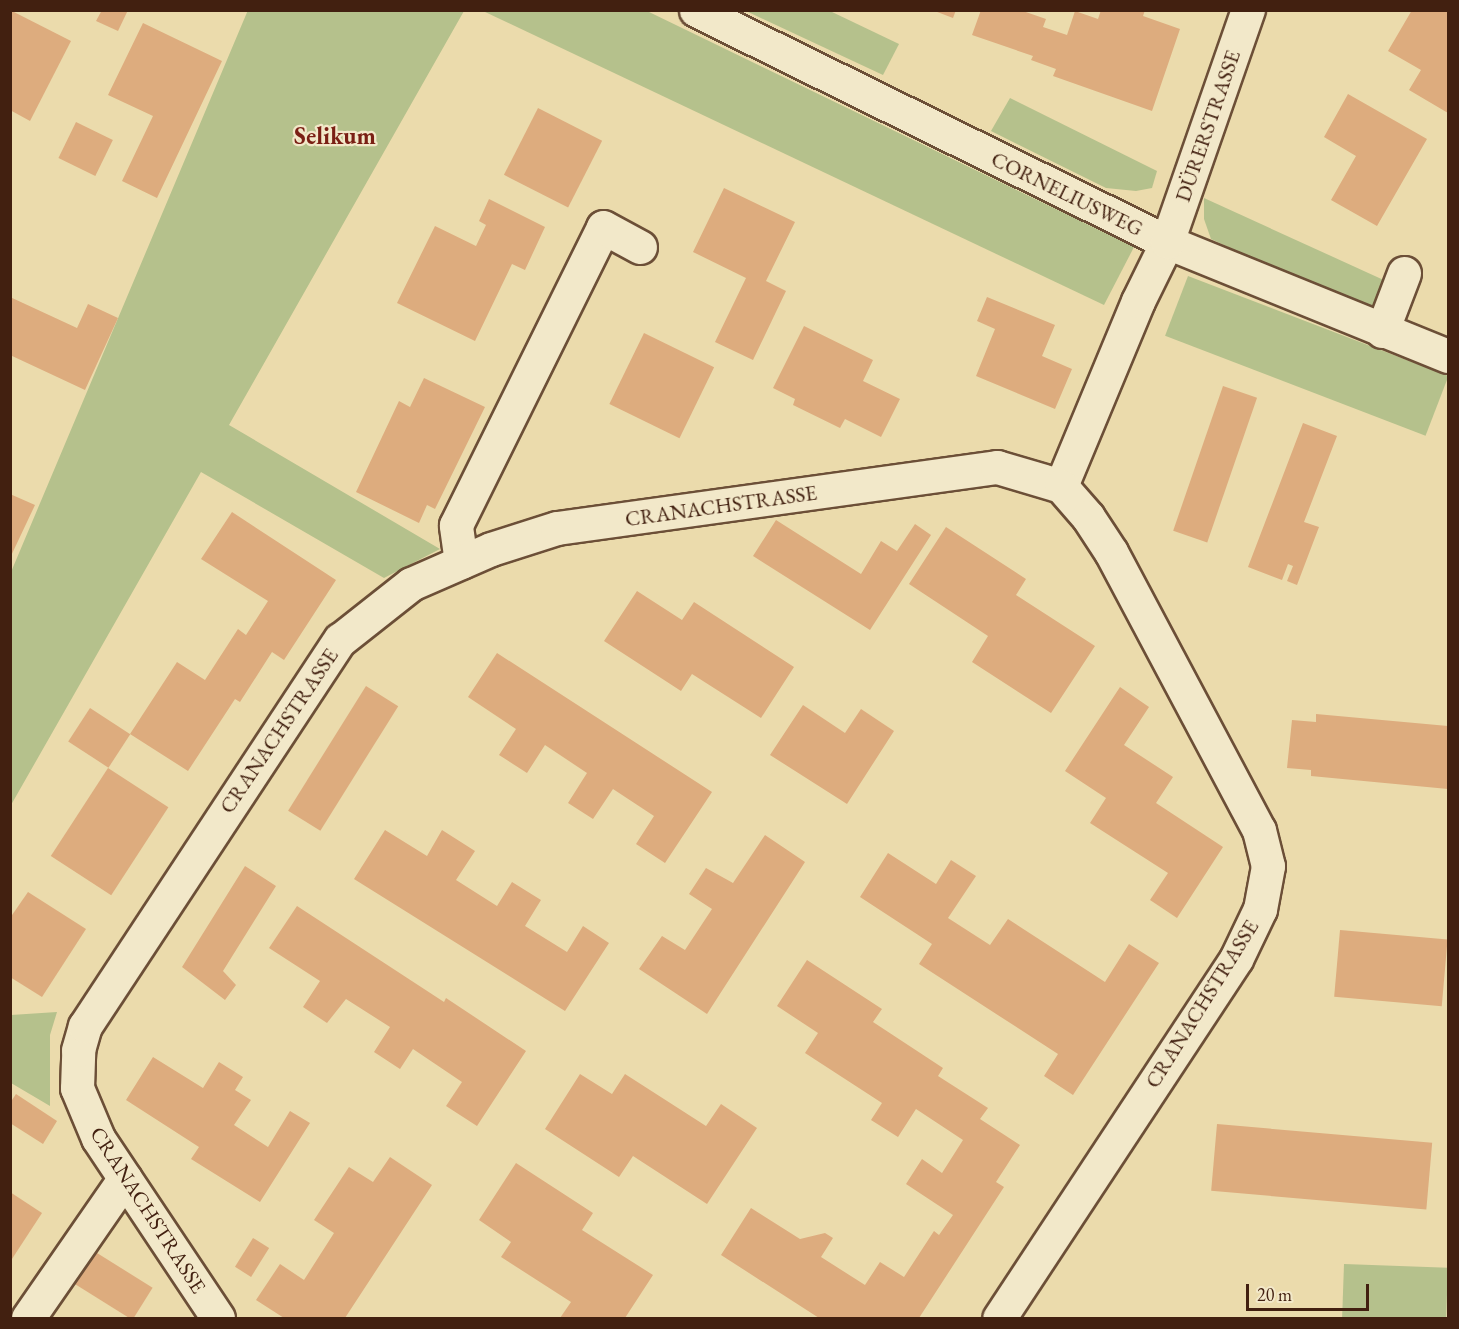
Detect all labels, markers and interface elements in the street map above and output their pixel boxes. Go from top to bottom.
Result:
street label: DÜRERSTRASSE [1170,47,1246,205]
district label: Selikum [294,122,376,150]
street label: CORNELIUSWEG [987,146,1147,242]
street label: CRANACHSTRASSE [624,480,818,532]
street label: CRANACHSTRASSE [215,644,343,818]
street label: CRANACHSTRASSE [1140,915,1264,1093]
street label: CRANACHSTRASSE [85,1122,211,1298]
scale bar [1249,1272,1372,1310]
text: 20 m [1257,1283,1292,1306]

